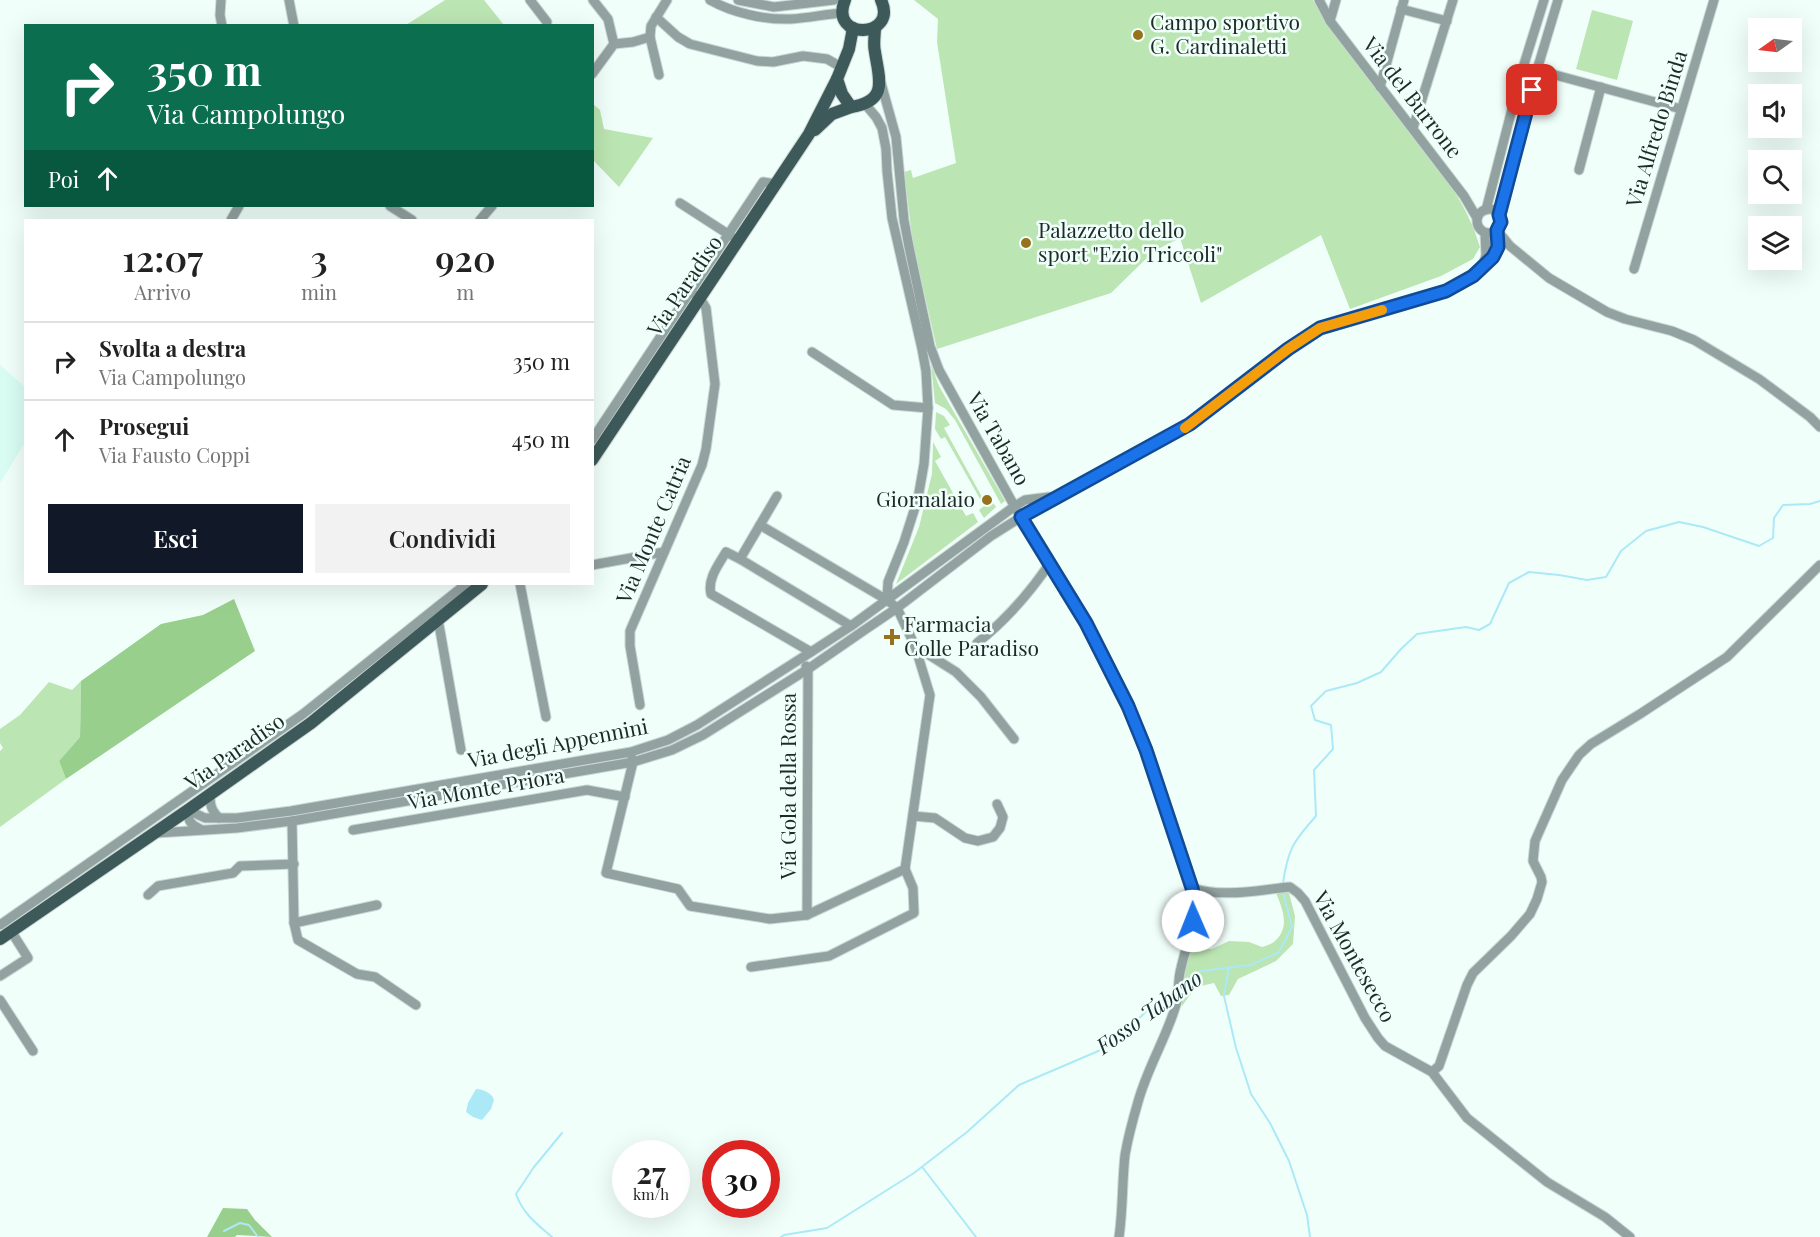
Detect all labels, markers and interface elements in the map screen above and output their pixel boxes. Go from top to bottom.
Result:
place label: Campo sportivo G. Cardinaletti [1150,7,1300,59]
north arrow [1748,18,1802,72]
map controls [1748,18,1802,270]
marker: Campo sportivo G. Cardinaletti [1131,28,1145,42]
street label: Via del Burrone [1357,30,1470,163]
text: 350 m [147,41,262,97]
street label: Via Alfredo Binda [1618,46,1692,211]
icon: right [48,48,126,126]
pin [1506,64,1557,115]
icon: arrive [1515,73,1548,106]
button: sound [1748,84,1802,138]
text: Via Campolungo [147,95,345,131]
button: search [1748,150,1802,204]
icon: ahead [91,162,124,195]
text: Poi [48,164,79,194]
place label: Palazzetto dello sport "Ezio Triccoli" [1038,215,1223,267]
button: layers [1748,216,1802,270]
street label: Via Paradiso [639,229,727,342]
text: 12:07 [122,233,203,281]
text: 3 [311,233,328,281]
text: 920 [435,233,496,281]
marker: Palazzetto dello sport "Ezio Triccoli" [1019,236,1033,250]
text: Arrivo [134,278,191,305]
text: min [301,278,337,305]
text: m [457,278,474,305]
text: Svolta a destra [99,333,246,363]
icon: right [48,345,81,378]
text: 350 m [513,346,570,376]
text: Via Campolungo [99,363,246,390]
street label: Via Tabano [961,385,1038,490]
text: Prosegui [99,411,189,441]
icon: ahead [48,423,81,456]
text: 450 m [512,424,570,454]
text: Via Fausto Coppi [99,441,250,468]
street label: Via Monte Catria [608,451,696,608]
place label: Giornalaio [876,484,975,512]
marker: Giornalaio [980,493,994,507]
button: Esci [48,504,303,573]
button: Condividi [315,504,570,573]
place label: Farmacia Colle Paradiso [904,609,1039,661]
marker: Farmacia Colle Paradiso [885,630,899,644]
street label: Via Gola della Rossa [773,692,801,880]
street label: Via Paradiso [178,706,289,796]
street label: Via degli Appennini [464,711,650,773]
street label: Via Monte Priora [404,759,567,815]
street label: Via Montesecco [1308,884,1403,1027]
position arrow [1161,889,1225,953]
water label: Fosso Tabano [1088,962,1208,1061]
speed limit sign: 30 [702,1140,780,1218]
text: 27 [636,1152,666,1192]
text: km/h [633,1184,669,1204]

